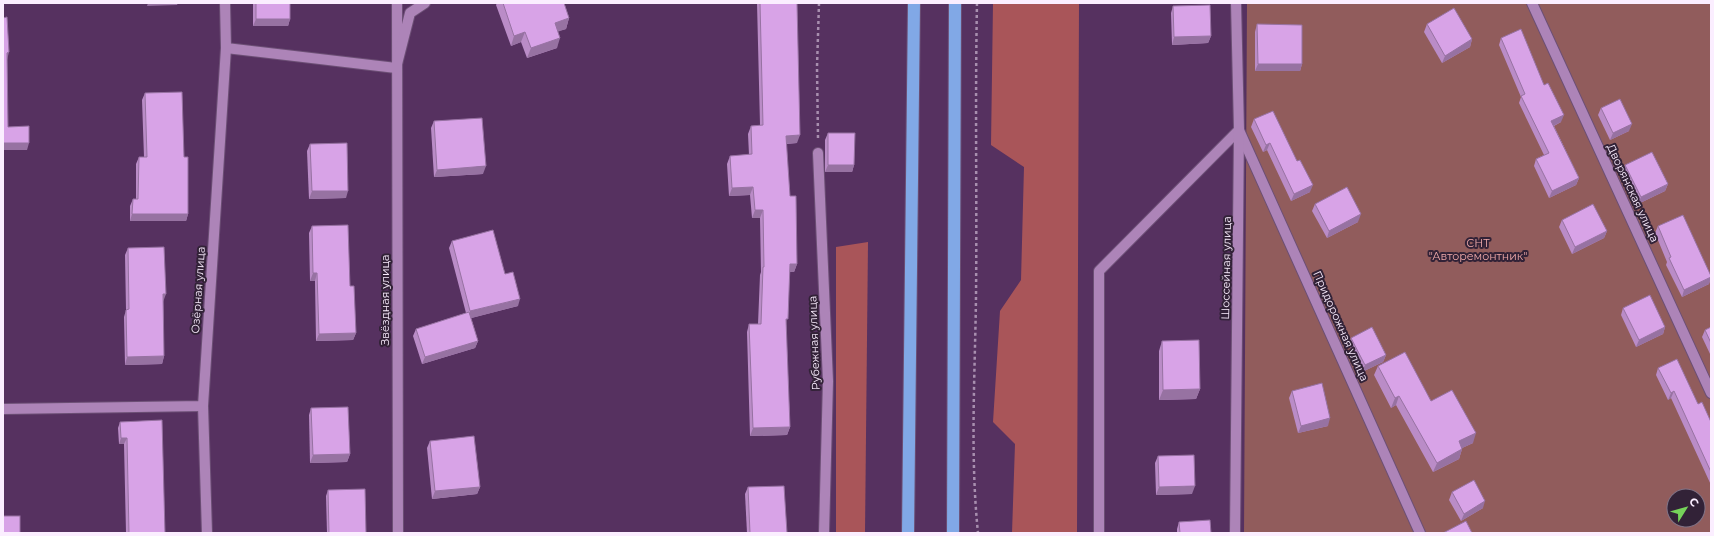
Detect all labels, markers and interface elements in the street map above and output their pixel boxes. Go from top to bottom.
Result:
street label: Дворянская улица [1604,142,1662,244]
street label: Шоссейная улица [1218,216,1234,320]
park label: СНТ "Авторемонтник" [1429,236,1527,263]
street label: Озёрная улица [188,246,208,334]
street label: Звёздная улица [378,254,392,346]
street label: Придорожная улица [1310,269,1372,383]
street label: Рубежная улица [805,296,823,390]
north arrow [1666,488,1706,528]
text: С [1686,495,1702,509]

